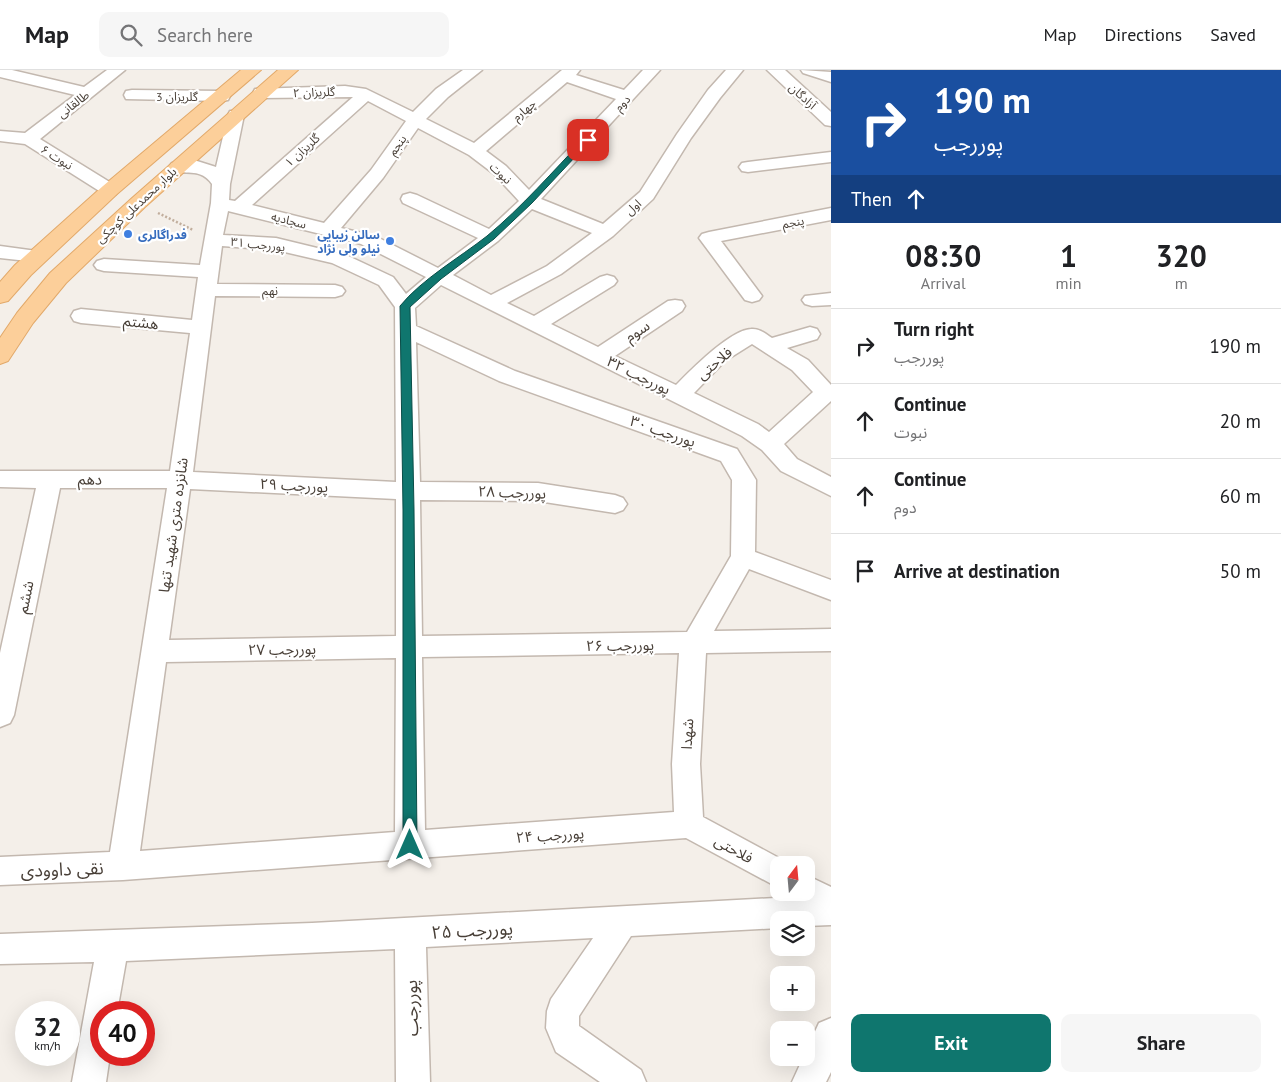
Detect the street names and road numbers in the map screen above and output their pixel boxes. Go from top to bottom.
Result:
street label: آزادگان [786,80,820,113]
street label: گلریزان ۲ [293,84,336,100]
street label: طالقانی [54,87,92,121]
street label: گلریزان 3 [156,89,199,104]
street label: دوم [611,92,635,116]
street label: چهارم [509,96,540,126]
street label: گلریزان ۱ [281,130,323,170]
street label: پنجم [384,132,411,160]
street label: نبوت ۶ [38,141,76,173]
street label: نبوت [487,159,515,187]
street label: بلوار محمدعلی کوچکی [93,164,180,247]
street label: اول [622,196,644,218]
street label: سجادیه [270,208,308,232]
street label: پنجم [781,213,806,233]
street label: پوررجب ۳۱ [230,234,286,255]
street label: نهم [262,283,278,300]
street label: هشتم [122,311,160,335]
street label: سوم [621,316,654,348]
street label: فلاحتی [692,342,736,384]
street label: پوررجب ۳۲ [604,351,674,400]
street label: پوررجب ۳۰ [627,411,698,452]
street label: شانزده متری شهید تنها [154,456,192,594]
street label: دهم [78,469,102,491]
street label: پوررجب ۲۹ [259,474,329,497]
street label: پوررجب ۲۸ [477,481,547,504]
street label: ششم [12,579,40,616]
street label: پوررجب ۲۶ [586,635,654,656]
street label: پوررجب ۲۷ [248,639,316,660]
street label: شهدا [677,718,697,750]
street label: پوررجب ۲۴ [515,823,585,848]
street label: فلاحتی [711,831,757,867]
street label: نقی داوودی [20,856,104,882]
street label: پوررجب ۲۵ [430,916,514,944]
street label: پوررجب [399,979,423,1037]

